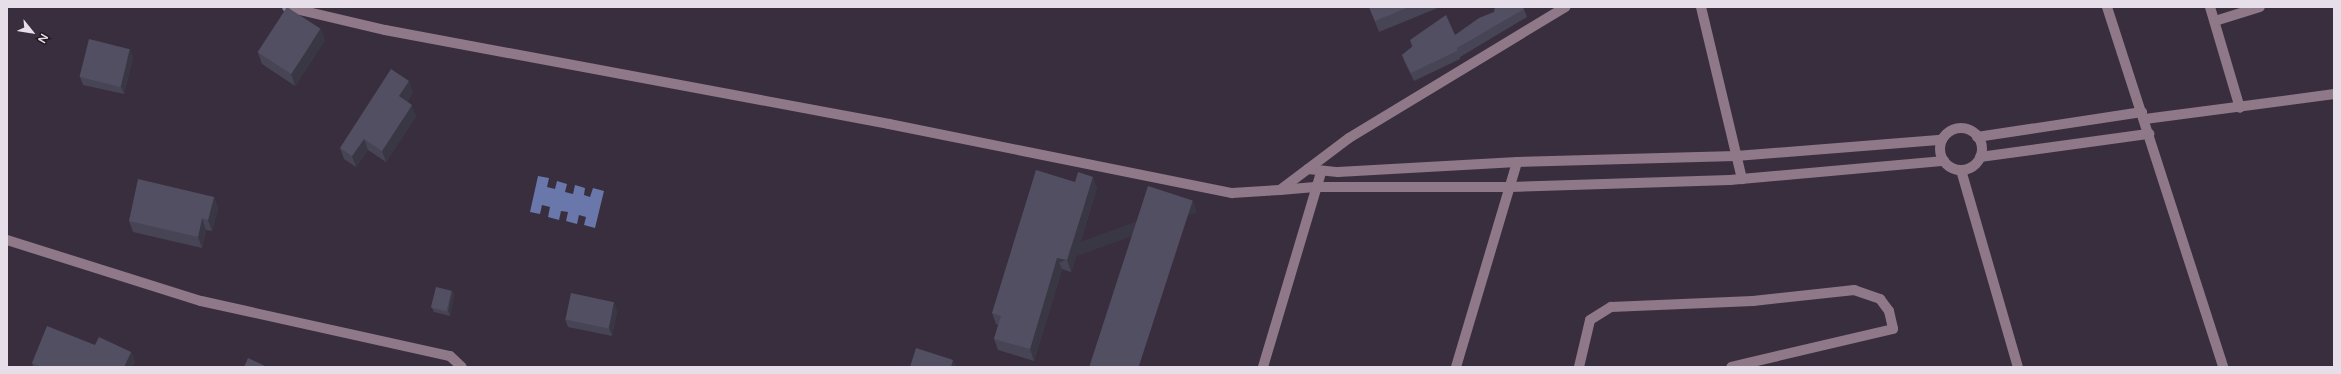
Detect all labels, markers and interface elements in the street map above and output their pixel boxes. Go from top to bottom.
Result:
north arrow [12,12,52,52]
text: N [35,31,51,45]

